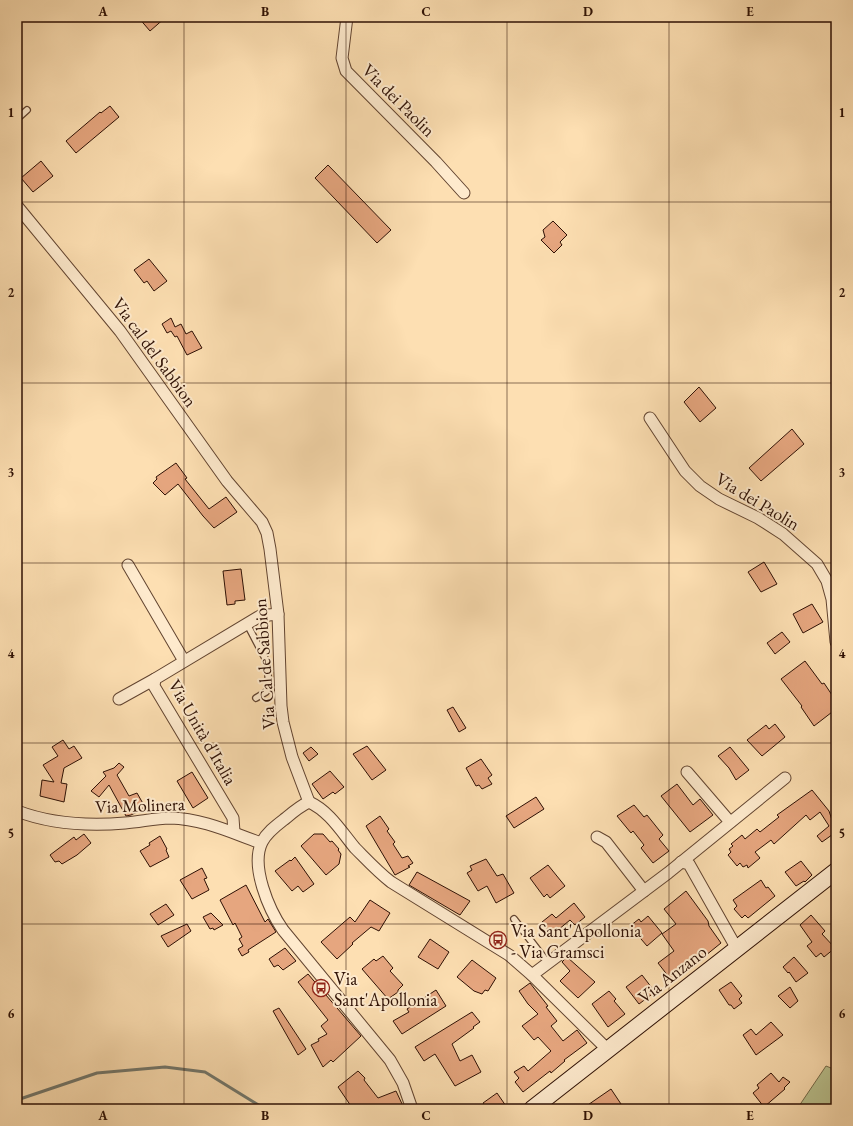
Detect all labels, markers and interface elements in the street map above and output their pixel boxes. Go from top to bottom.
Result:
text: A [97,3,108,20]
text: B [261,3,269,20]
text: C [421,3,431,20]
text: D [583,3,593,20]
text: E [746,3,754,20]
street label: Via dei Paolin [358,59,441,142]
text: 1 [8,104,15,121]
text: 1 [839,104,846,121]
text: 2 [8,284,15,301]
text: 2 [839,284,846,301]
street label: Via cal del Sabbion [107,293,203,412]
text: 3 [8,464,15,481]
text: 3 [839,464,846,481]
street label: Via dei Paolin [712,467,805,535]
street label: Via Cal de Sabbion [248,597,280,730]
text: 4 [8,645,15,662]
text: 4 [839,645,846,662]
street label: Via Unità d'Italia [164,675,243,790]
street label: Via Molinera [95,792,186,818]
text: 5 [8,825,14,842]
text: 5 [839,825,845,842]
place label: Via Sant'Apollonia - Via Gramsci [511,919,642,963]
bus stop icon: Via Sant'Apollonia - Via Gramsci [488,930,508,950]
street label: Via Anzano [633,940,711,1008]
place label: Via Sant'Apollonia [334,967,438,1011]
bus stop icon: Via Sant'Apollonia [311,978,331,998]
text: 6 [8,1005,15,1022]
text: 6 [839,1005,846,1022]
text: A [97,1107,108,1124]
text: B [261,1107,269,1124]
text: C [421,1107,431,1124]
text: D [583,1107,593,1124]
text: E [746,1107,754,1124]

